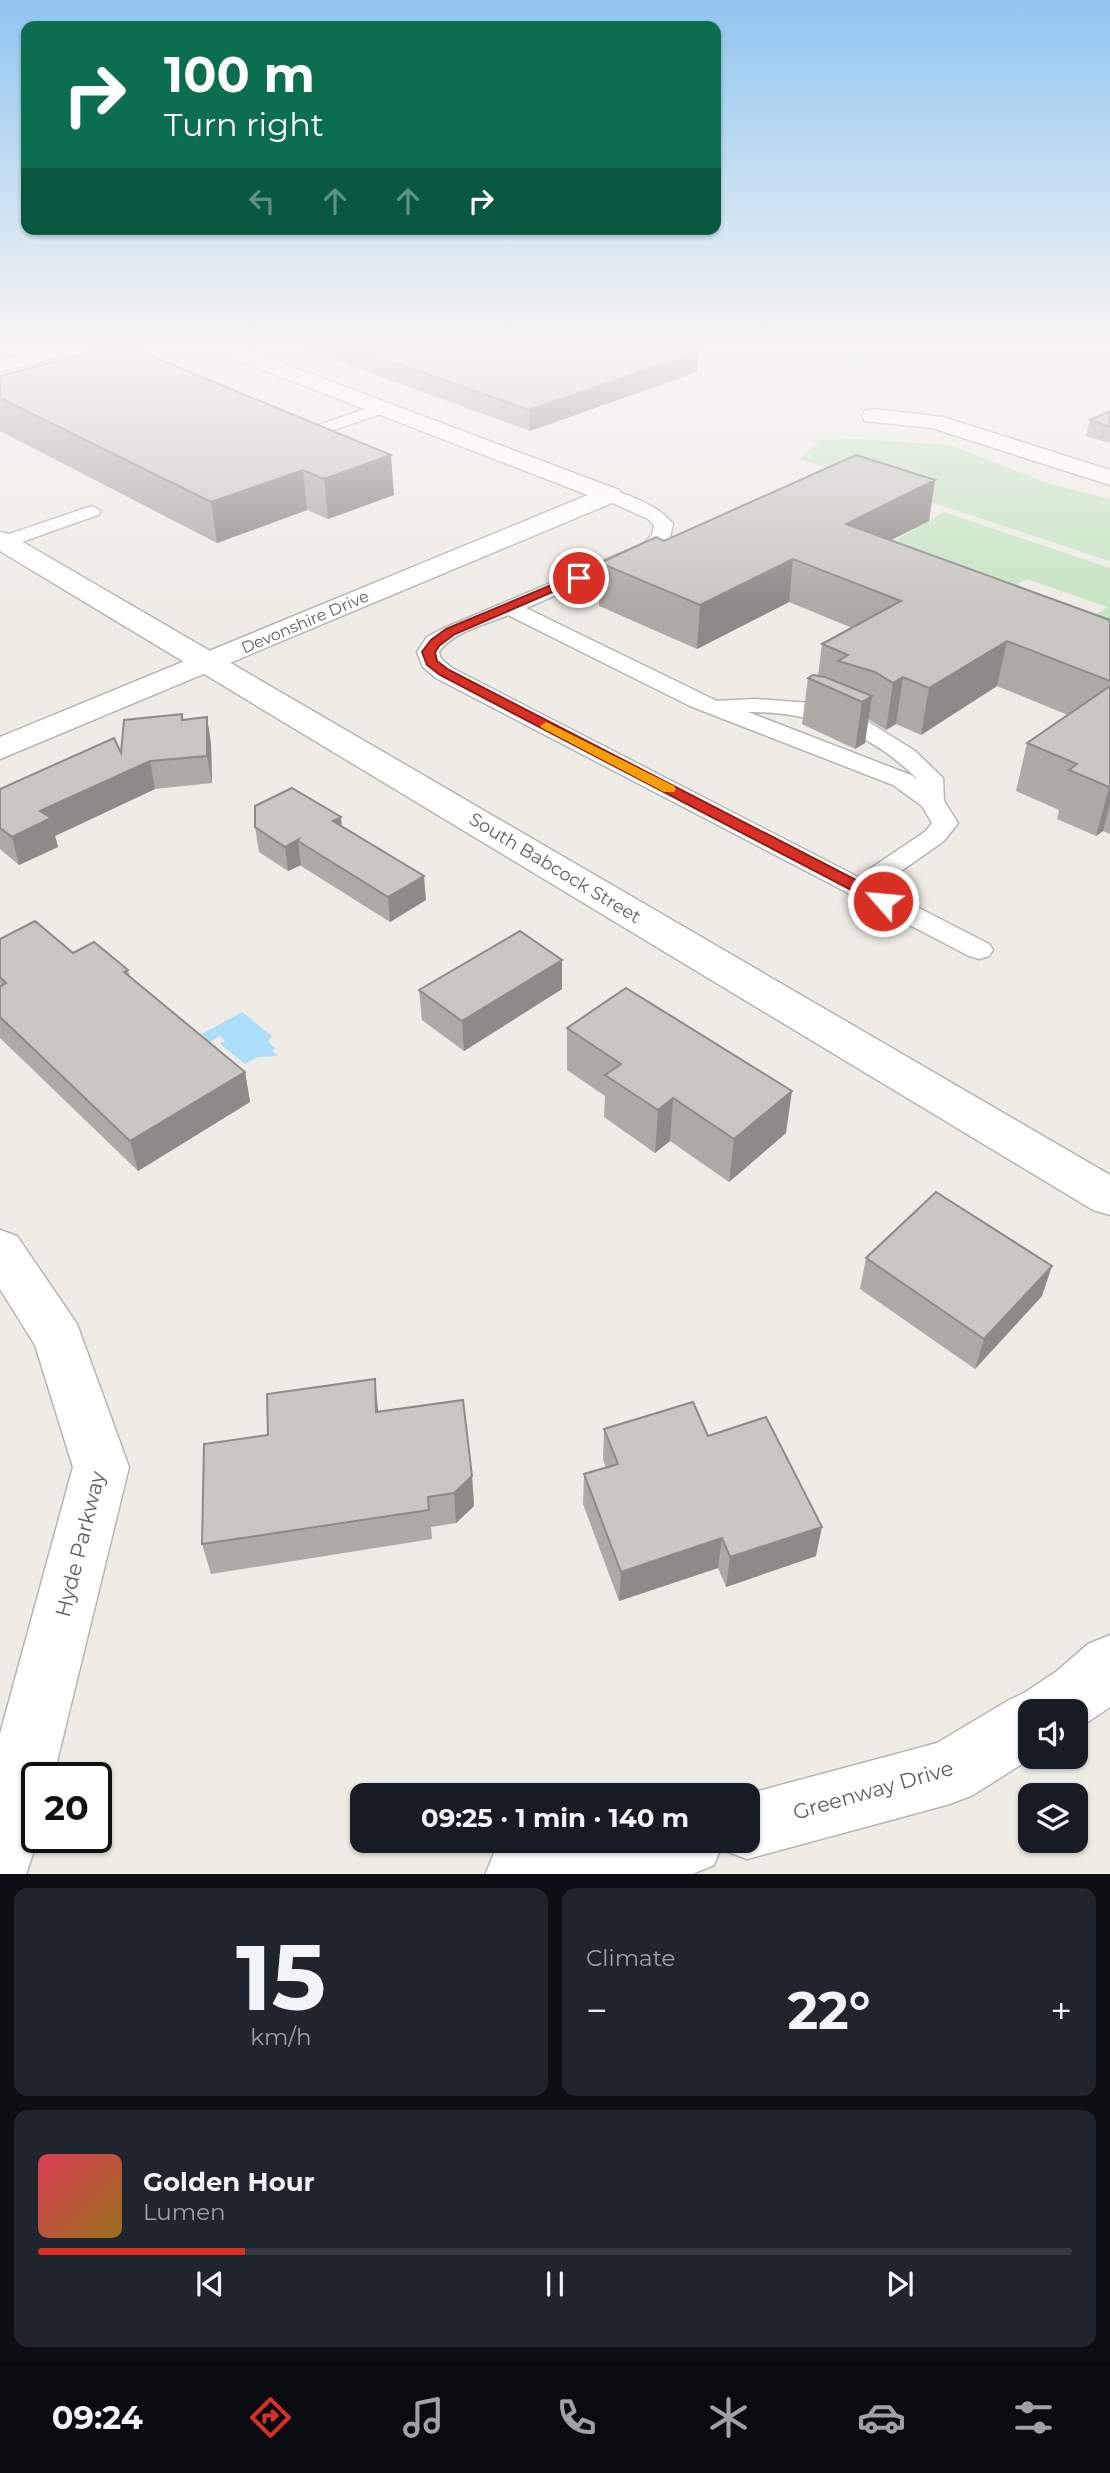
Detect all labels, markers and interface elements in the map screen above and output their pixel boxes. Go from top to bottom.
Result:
text: 100 m [164,45,315,104]
icon: right [49,49,140,140]
text: Turn right [164,105,324,144]
icon: left [243,182,281,220]
icon: ahead [316,182,354,220]
icon: ahead [389,182,427,220]
icon: right [462,182,500,220]
pin [549,548,609,608]
icon: arrive [560,559,598,597]
street label: Devonshire Drive [238,587,372,657]
street label: South Babcock Street [465,808,645,928]
position arrow [846,864,920,938]
street label: Hyde Parkway [50,1468,110,1620]
map controls [1018,1699,1088,1853]
button: sound [1018,1699,1088,1769]
street label: Greenway Drive [790,1755,956,1825]
speed limit sign: 20 [21,1762,112,1853]
button: layers [1018,1783,1088,1853]
text: 09:25 · 1 min · 140 m [421,1802,689,1834]
text: 15 [236,1922,326,2033]
text: Climate [586,1944,675,1972]
text: 22° [787,1979,871,2042]
text: − [586,1987,608,2034]
text: + [1050,1987,1072,2034]
text: km/h [250,2023,312,2051]
text: Golden Hour [143,2166,315,2198]
text: Lumen [143,2198,226,2226]
icon: previous [191,2265,229,2303]
icon: pause [536,2265,574,2303]
icon: next [881,2265,919,2303]
icon: directions [246,2393,295,2442]
icon: music [399,2393,448,2442]
icon: phone [552,2393,601,2442]
icon: climate [704,2393,753,2442]
icon: car [857,2393,906,2442]
icon: filters [1009,2393,1058,2442]
text: 09:24 [52,2398,143,2437]

